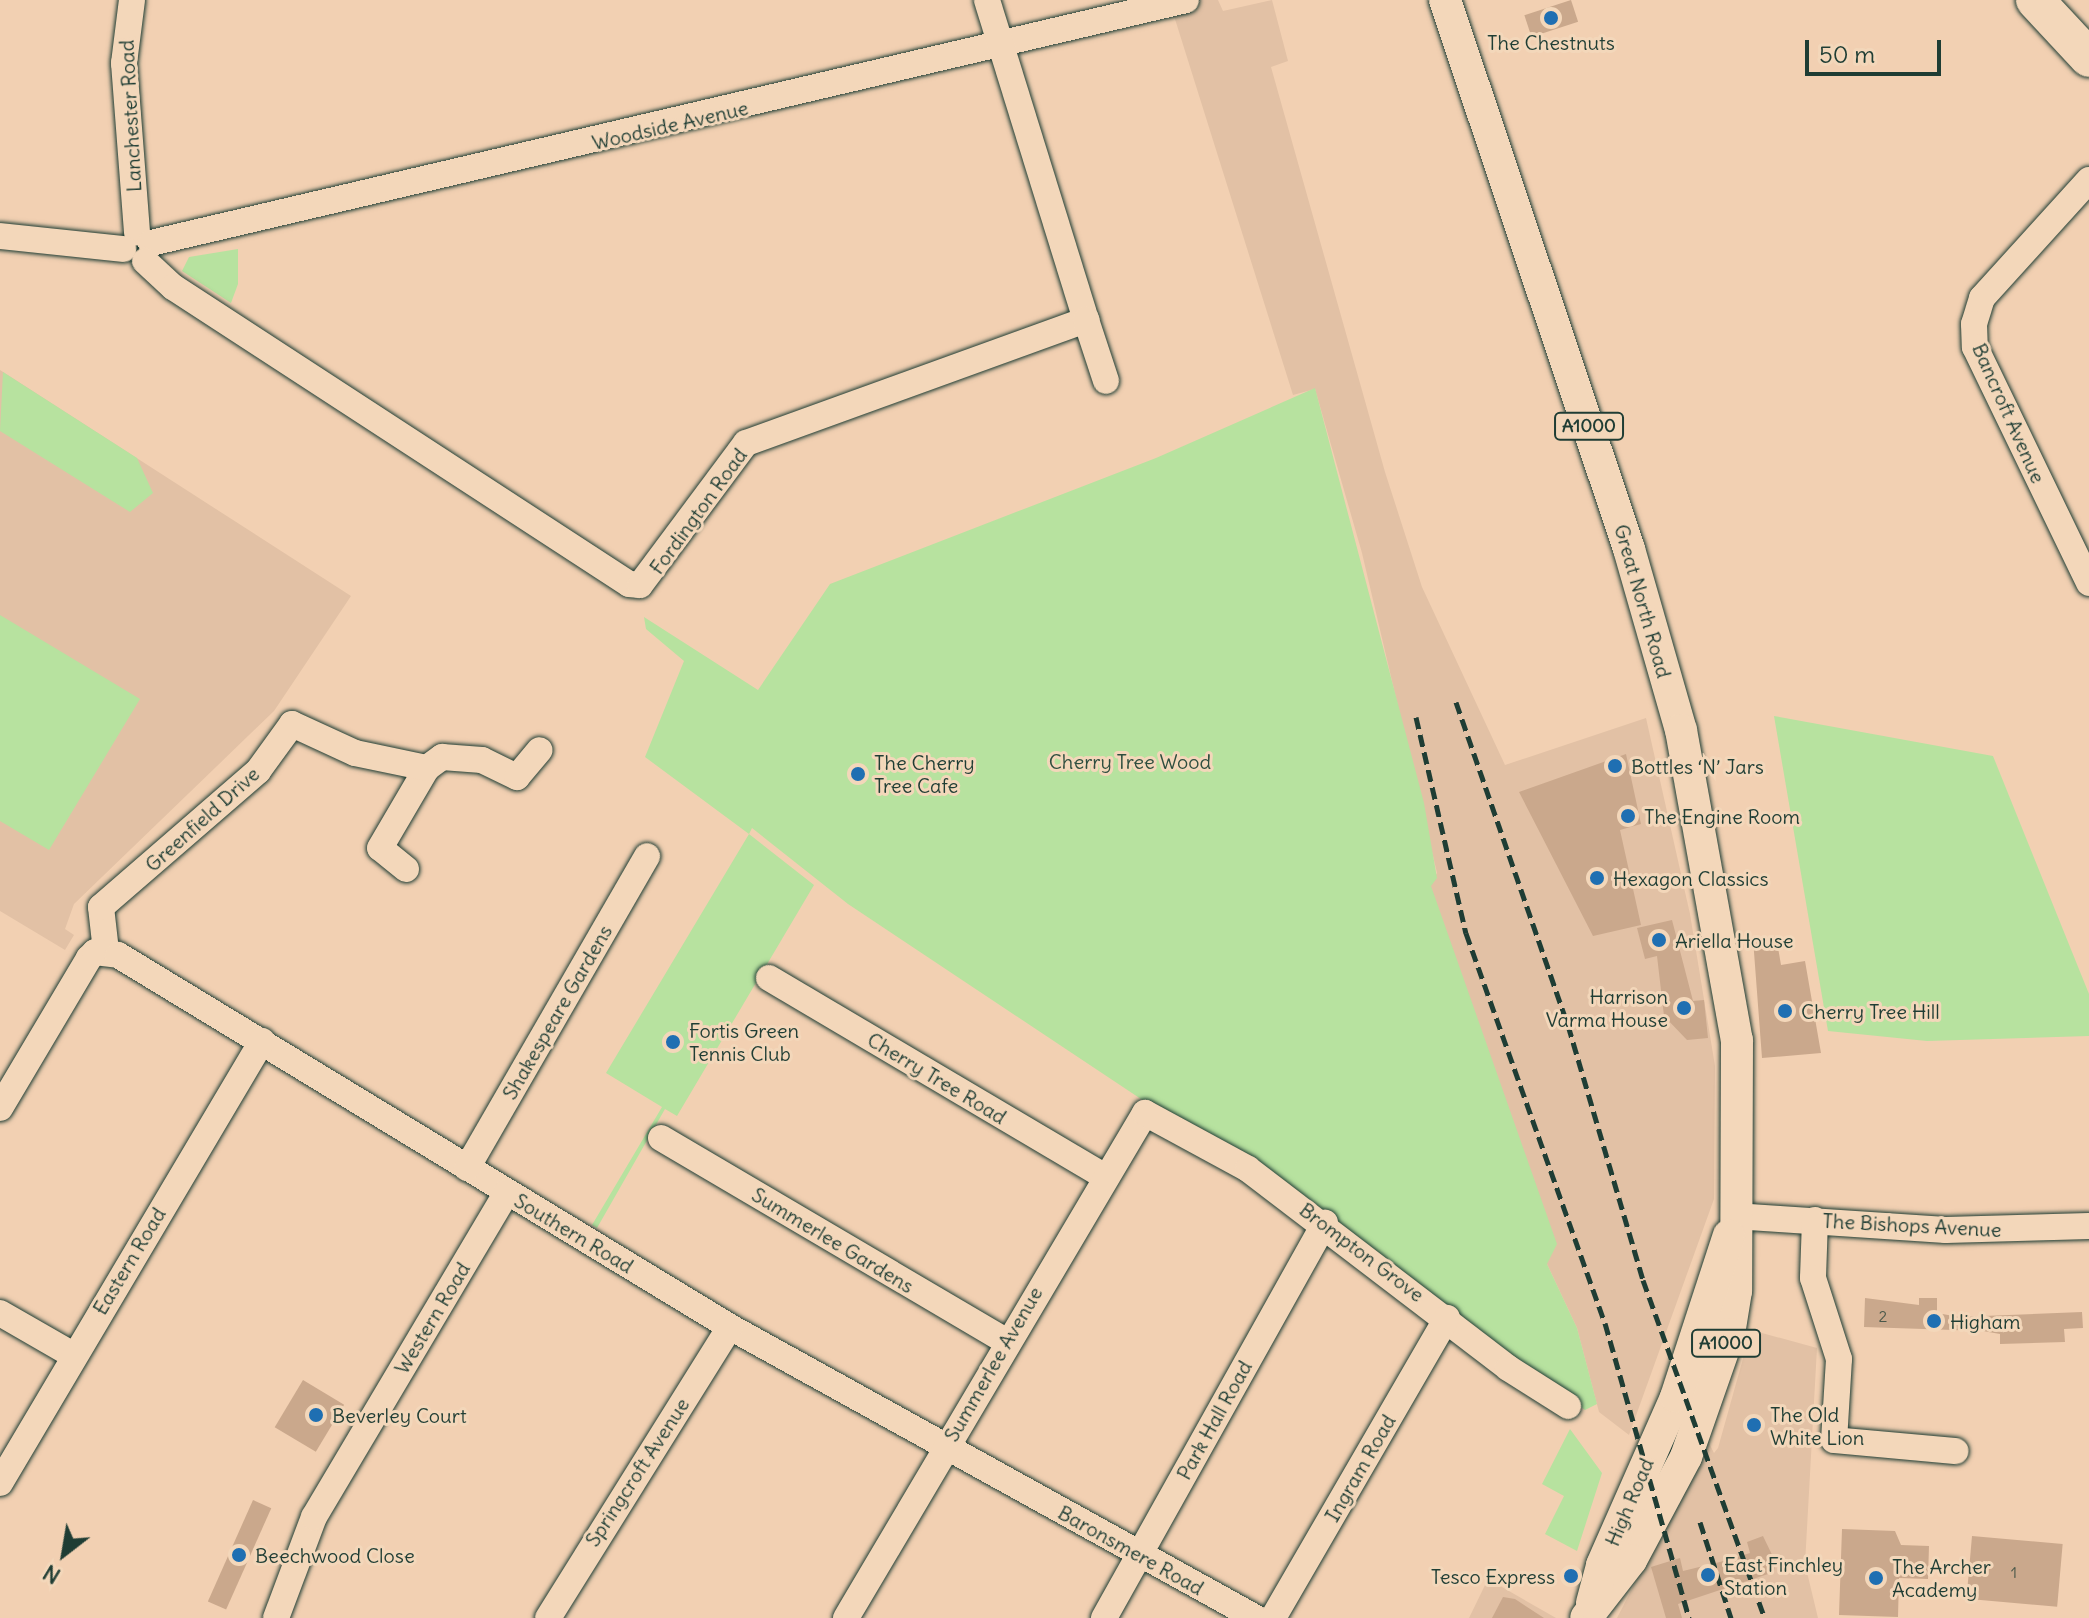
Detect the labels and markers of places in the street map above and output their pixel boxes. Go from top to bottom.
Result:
marker: The Chestnuts [1542,9,1560,27]
place label: The Chestnuts [1487,30,1615,54]
place label: The Cherry Tree Cafe [874,750,975,797]
place label: Bottles ‘N’ Jars [1631,754,1764,778]
marker: Bottles ‘N’ Jars [1606,757,1624,775]
marker: The Cherry Tree Cafe [849,765,867,783]
place label: The Engine Room [1644,804,1800,828]
marker: The Engine Room [1619,807,1637,825]
place label: Hexagon Classics [1613,866,1769,890]
marker: Hexagon Classics [1588,869,1606,887]
place label: Ariella House [1675,928,1794,952]
marker: Ariella House [1650,931,1668,949]
place label: Harrison Varma House [1546,984,1668,1031]
marker: Harrison Varma House [1675,999,1693,1017]
place label: Cherry Tree Hill [1801,999,1940,1023]
marker: Cherry Tree Hill [1776,1002,1794,1020]
place label: Fortis Green Tennis Club [689,1018,799,1065]
marker: Fortis Green Tennis Club [664,1033,682,1051]
place label: Higham [1950,1309,2020,1333]
marker: Higham [1925,1312,1943,1330]
place label: The Old White Lion [1770,1402,1864,1449]
place label: Beverley Court [332,1403,467,1427]
marker: Beverley Court [307,1406,325,1424]
marker: The Old White Lion [1745,1416,1763,1434]
place label: Beechwood Close [255,1543,415,1567]
marker: Beechwood Close [230,1546,248,1564]
place label: East Finchley Station [1724,1552,1843,1599]
place label: The Archer Academy [1892,1554,1991,1601]
place label: Tesco Express [1431,1564,1555,1588]
marker: East Finchley Station [1699,1566,1717,1584]
marker: Tesco Express [1562,1567,1580,1585]
marker: The Archer Academy [1867,1569,1885,1587]

